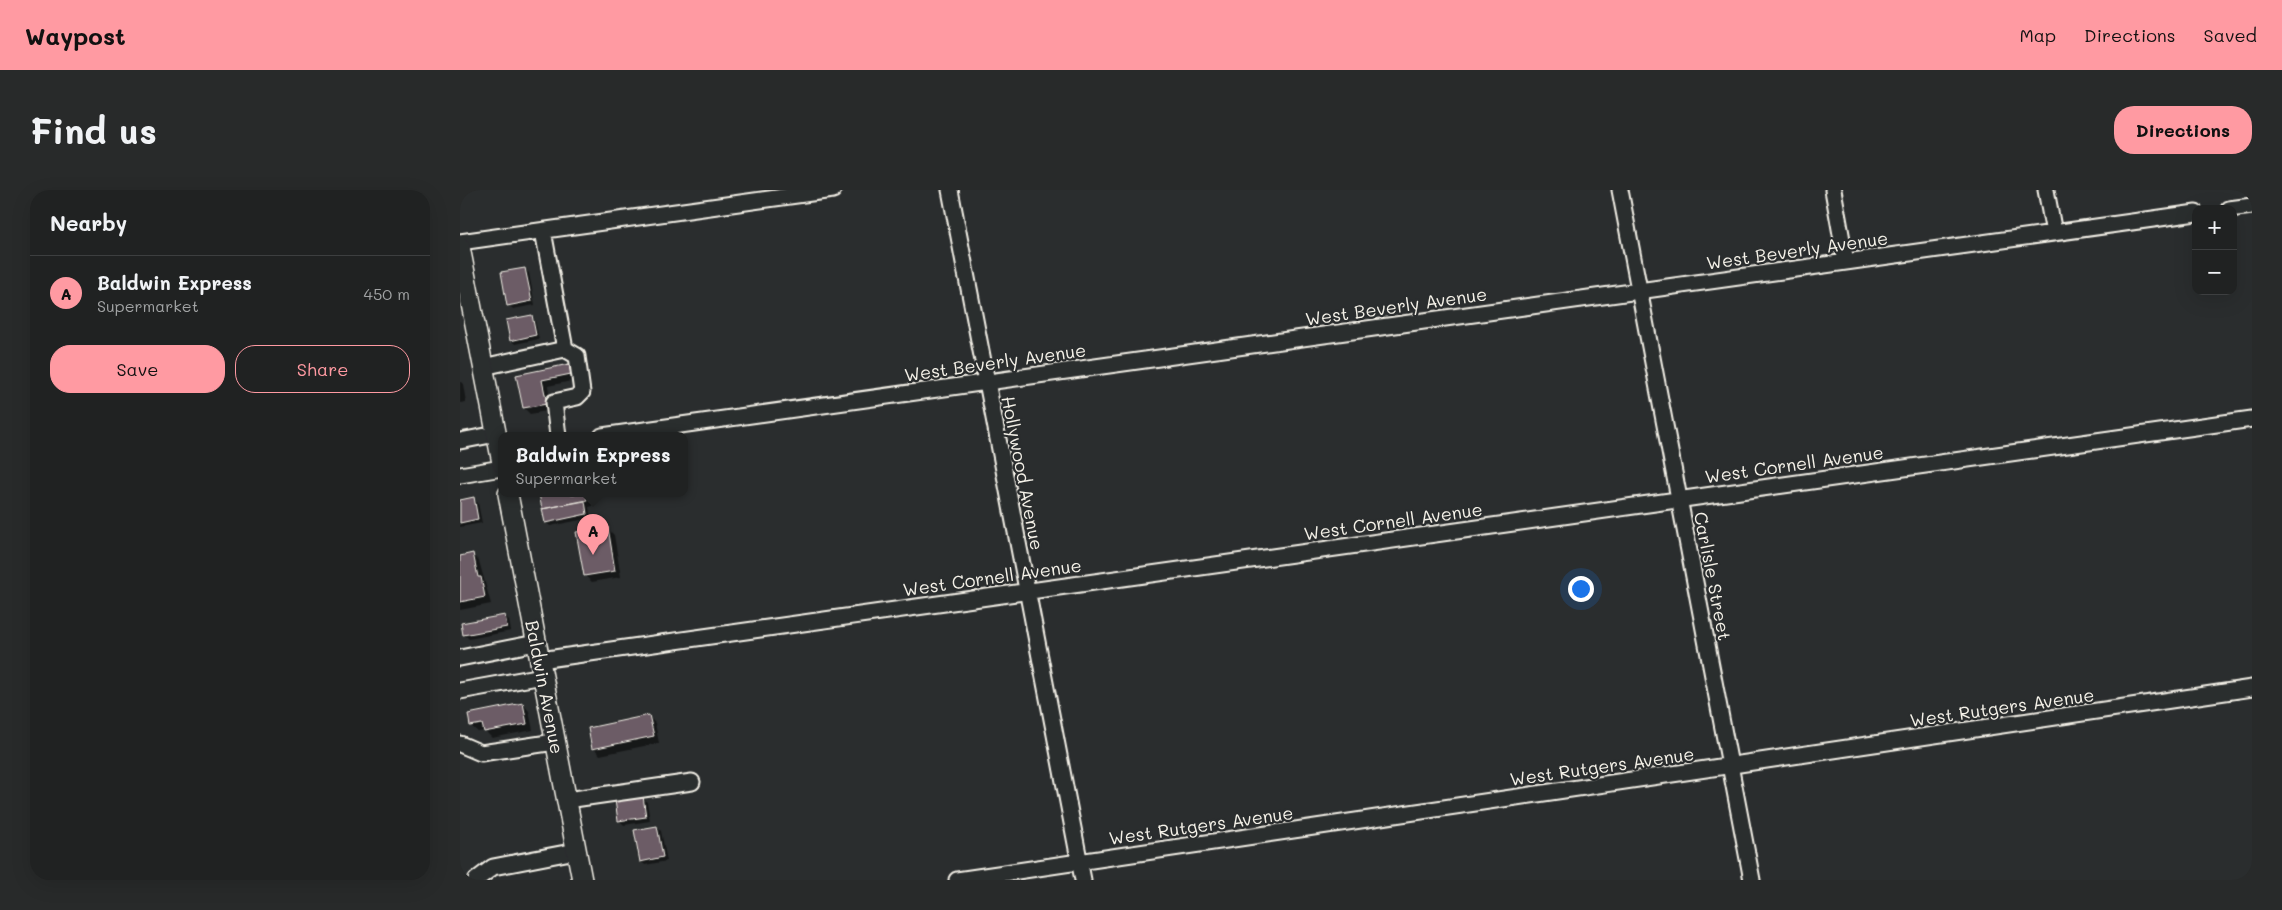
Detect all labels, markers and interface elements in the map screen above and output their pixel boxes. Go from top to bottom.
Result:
text: Waypost [25,20,126,51]
text: Map [2019,23,2056,47]
text: Directions [2084,23,2176,47]
text: Saved [2204,23,2257,47]
button: Directions [2114,106,2252,154]
text: Find us [30,107,157,153]
map controls [2192,205,2237,295]
button: + [2192,205,2237,250]
text: Nearby [50,209,127,236]
street label: West Beverly Avenue [1705,225,1889,275]
button: − [2192,250,2237,295]
text: Baldwin Express [97,270,252,295]
street label: West Beverly Avenue [1304,281,1488,331]
text: A [60,283,72,304]
text: 450 m [364,283,410,304]
text: Supermarket [97,295,199,316]
street label: West Beverly Avenue [903,337,1087,387]
button: Save [50,345,225,393]
button: Share [235,345,410,393]
street label: Hollywood Avenue [996,394,1050,552]
popup [498,432,688,497]
street label: West Cornell Avenue [1703,440,1885,488]
text: Baldwin Express [516,442,670,467]
text: Supermarket [516,467,617,488]
street label: West Cornell Avenue [1302,497,1484,545]
street label: Carlisle Street [1689,510,1737,642]
pin: A [577,514,609,555]
street label: West Cornell Avenue [901,553,1083,601]
your location [1568,576,1594,602]
street label: Baldwin Avenue [520,618,570,756]
street label: West Rutgers Avenue [1908,682,2096,732]
street label: West Rutgers Avenue [1508,741,1696,791]
street label: West Rutgers Avenue [1107,800,1295,850]

